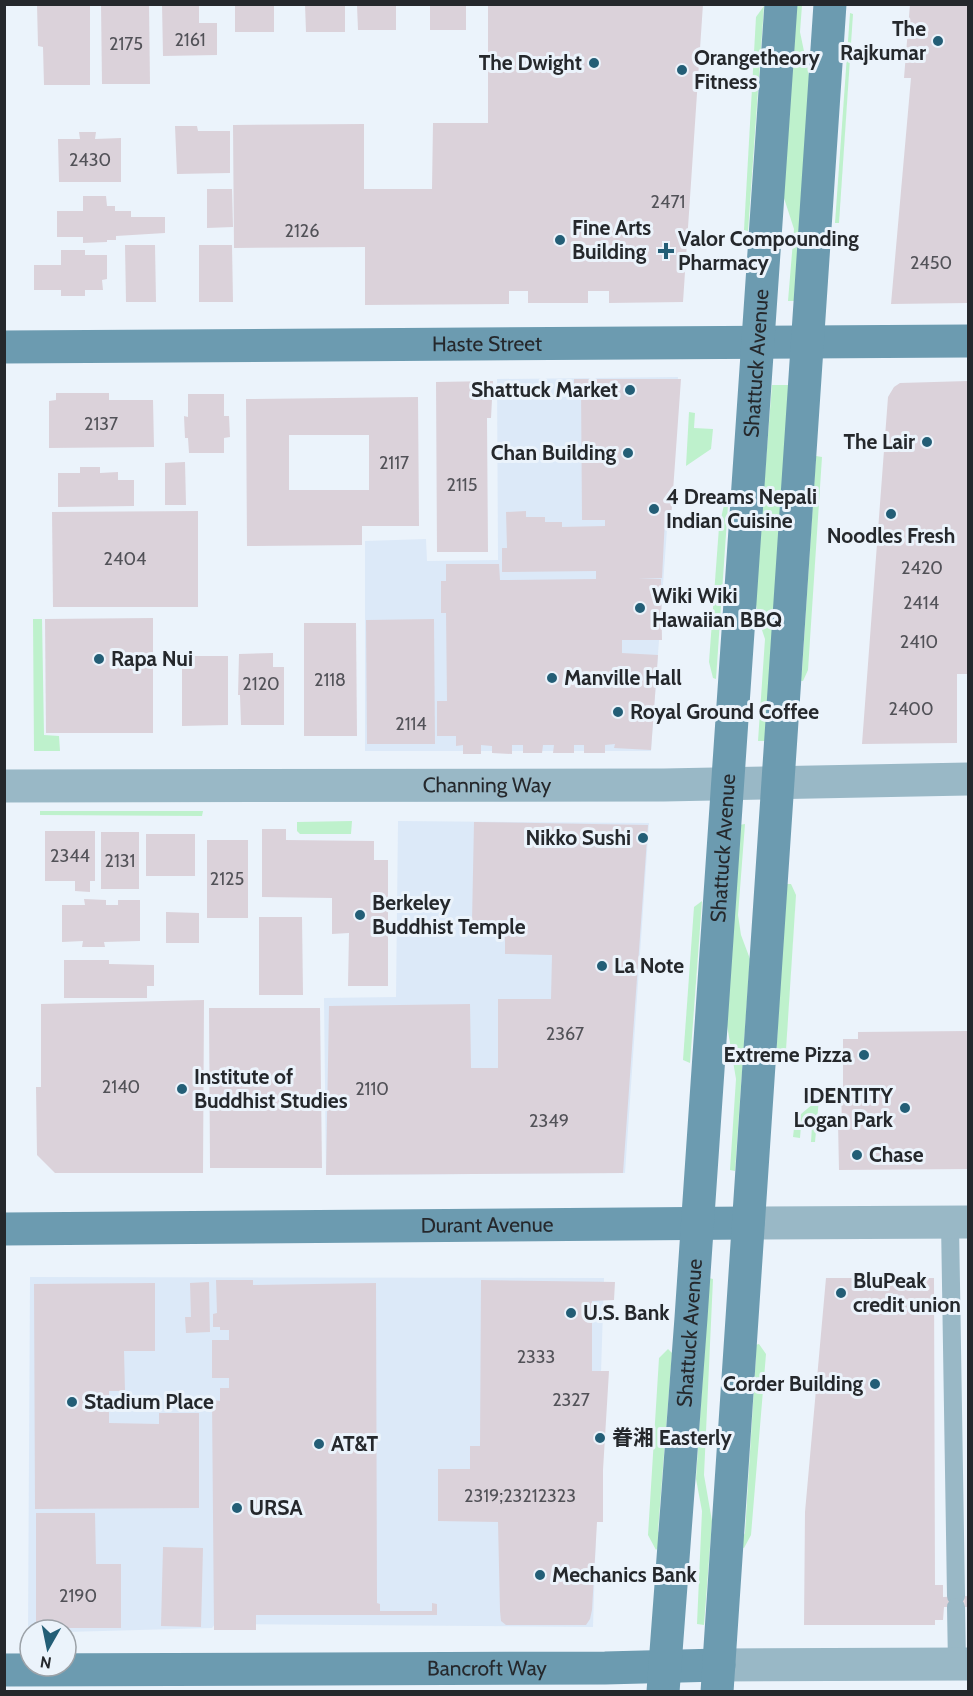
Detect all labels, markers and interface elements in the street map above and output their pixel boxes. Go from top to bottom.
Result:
place label: The Rajkumar [840,16,926,65]
house number: 2161 [174,29,206,51]
house number: 2175 [109,33,143,55]
marker: The Rajkumar [931,34,945,48]
place label: Orangetheory Fitness [694,45,820,94]
place label: The Dwight [479,50,582,75]
marker: The Dwight [587,56,601,70]
marker: Orangetheory Fitness [675,63,689,77]
house number: 2430 [69,149,111,171]
house number: 2471 [651,191,685,213]
place label: Fine Arts Building [572,215,651,264]
house number: 2126 [285,220,319,242]
place label: Valor Compounding Pharmacy [678,226,859,275]
marker: Fine Arts Building [553,233,567,247]
marker: Valor Compounding Pharmacy [659,244,673,258]
house number: 2450 [910,252,952,274]
street label: Shattuck Avenue [738,288,773,438]
street label: Haste Street [432,331,542,356]
place label: Shattuck Market [471,377,618,402]
marker: Shattuck Market [623,383,637,397]
house number: 2137 [84,413,118,435]
place label: The Lair [843,429,915,454]
marker: The Lair [920,435,934,449]
place label: Chan Building [491,440,616,465]
marker: Chan Building [621,446,635,460]
house number: 2117 [379,452,409,474]
house number: 2115 [447,474,477,496]
place label: 4 Dreams Nepali Indian Cuisine [666,484,817,533]
marker: 4 Dreams Nepali Indian Cuisine [647,502,661,516]
marker: Noodles Fresh [884,507,898,521]
place label: Noodles Fresh [827,523,955,548]
house number: 2404 [104,548,146,570]
house number: 2420 [901,557,943,579]
place label: Wiki Wiki Hawaiian BBQ [652,583,782,632]
house number: 2414 [903,592,939,614]
marker: Wiki Wiki Hawaiian BBQ [633,601,647,615]
house number: 2410 [900,631,938,653]
place label: Rapa Nui [111,646,193,671]
marker: Rapa Nui [92,652,106,666]
place label: Manville Hall [564,665,682,690]
house number: 2118 [314,669,346,691]
marker: Manville Hall [545,671,559,685]
house number: 2120 [242,673,280,695]
house number: 2400 [889,698,933,720]
place label: Royal Ground Coffee [630,699,819,724]
marker: Royal Ground Coffee [611,705,625,719]
house number: 2114 [395,713,427,735]
street label: Channing Way [423,772,552,797]
street label: Shattuck Avenue [705,773,740,923]
place label: Nikko Sushi [526,825,631,850]
marker: Nikko Sushi [636,831,650,845]
house number: 2344 [50,845,90,867]
house number: 2131 [105,850,135,872]
house number: 2125 [210,868,244,890]
place label: Berkeley Buddhist Temple [372,890,526,939]
marker: Berkeley Buddhist Temple [353,908,367,922]
place label: La Note [614,953,684,978]
marker: La Note [595,959,609,973]
house number: 2367 [546,1023,584,1045]
place label: Extreme Pizza [723,1042,853,1067]
marker: Extreme Pizza [857,1048,871,1062]
place label: Institute of Buddhist Studies [194,1064,348,1113]
house number: 2140 [102,1076,140,1098]
house number: 2110 [355,1078,389,1100]
marker: Institute of Buddhist Studies [175,1082,189,1096]
place label: IDENTITY Logan Park [794,1083,894,1132]
marker: IDENTITY Logan Park [898,1101,912,1115]
house number: 2349 [529,1110,569,1132]
place label: Chase [869,1142,924,1167]
marker: Chase [850,1148,864,1162]
street label: Durant Avenue [420,1212,554,1238]
street label: Shattuck Avenue [671,1258,707,1408]
place label: BluPeak credit union [853,1268,961,1317]
marker: BluPeak credit union [834,1286,848,1300]
place label: U.S. Bank [583,1300,670,1325]
marker: U.S. Bank [564,1306,578,1320]
house number: 2333 [517,1346,555,1368]
place label: Corder Building [723,1371,863,1396]
marker: Corder Building [868,1377,882,1391]
place label: Stadium Place [84,1389,214,1414]
house number: 2327 [552,1389,590,1411]
marker: Stadium Place [65,1395,79,1409]
place label: 眷湘 Easterly [612,1425,732,1450]
place label: AT&T [331,1431,379,1456]
marker: 眷湘 Easterly [593,1431,607,1445]
marker: AT&T [312,1437,326,1451]
house number: 2319;23212323 [464,1485,576,1507]
place label: URSA [249,1495,303,1520]
marker: URSA [230,1501,244,1515]
place label: Mechanics Bank [552,1562,698,1587]
marker: Mechanics Bank [533,1568,547,1582]
house number: 2190 [59,1585,97,1607]
north arrow [18,1618,78,1678]
text: N [39,1652,53,1673]
street label: Bancroft Way [427,1655,547,1681]

